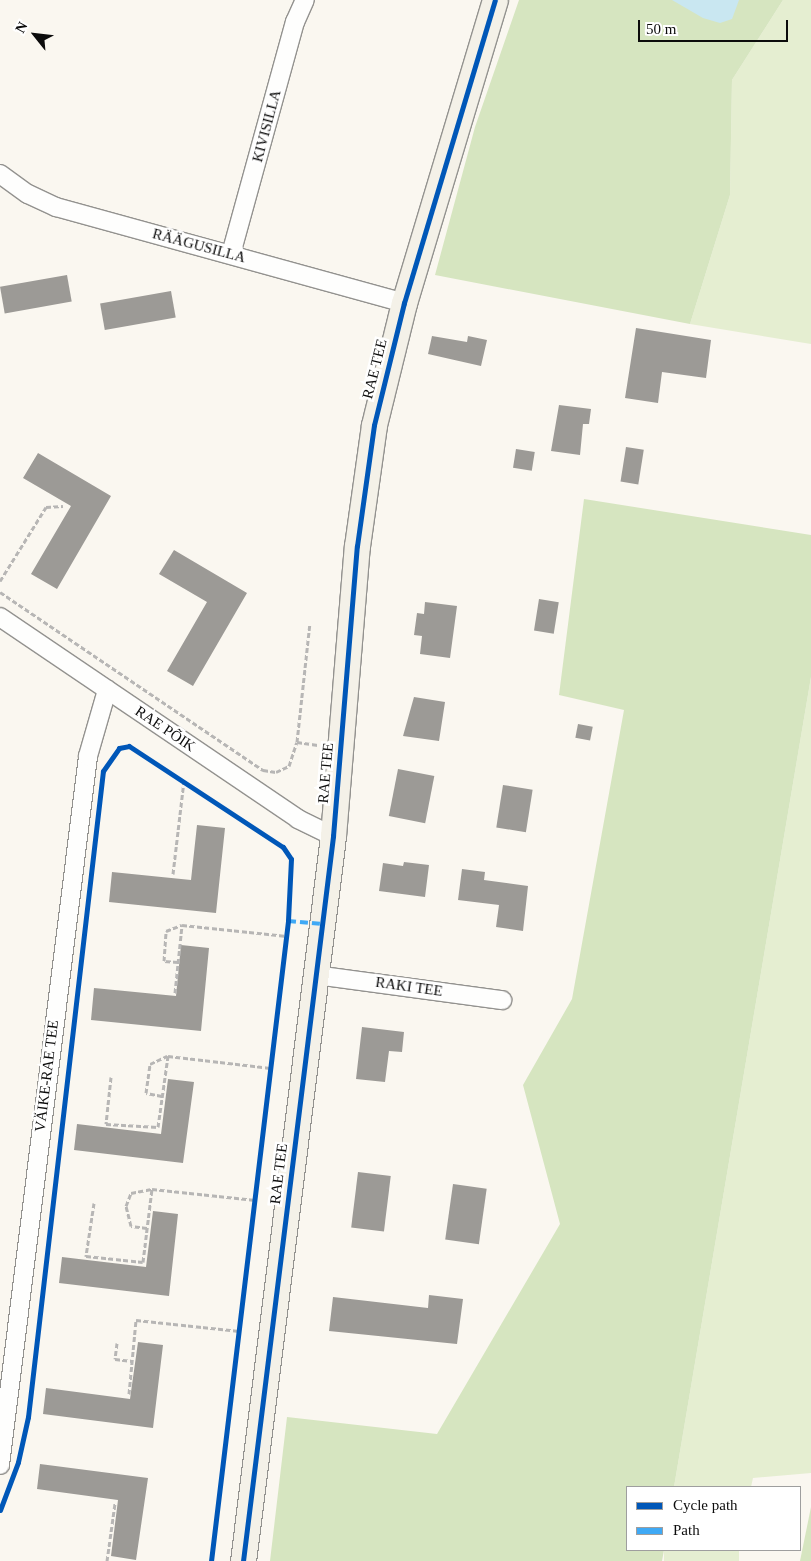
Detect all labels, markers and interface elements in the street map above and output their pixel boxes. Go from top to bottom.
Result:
north arrow [10,10,60,60]
scale bar [641,10,791,42]
text: N [12,19,30,36]
text: 50 m [646,21,676,37]
street label: KIVISILLA [249,88,285,164]
street label: RÄÄGUSILLA [150,225,248,267]
street label: RAE TEE [359,337,391,401]
street label: RAE PÕIK [131,702,199,756]
street label: RAE TEE [314,742,338,804]
street label: RAKI TEE [374,973,444,1001]
street label: VÄIKE-RAE TEE [31,1019,63,1133]
street label: RAE TEE [266,1143,292,1205]
legend [626,1486,801,1551]
text: Cycle path [673,1497,738,1513]
text: Path [673,1522,700,1538]

